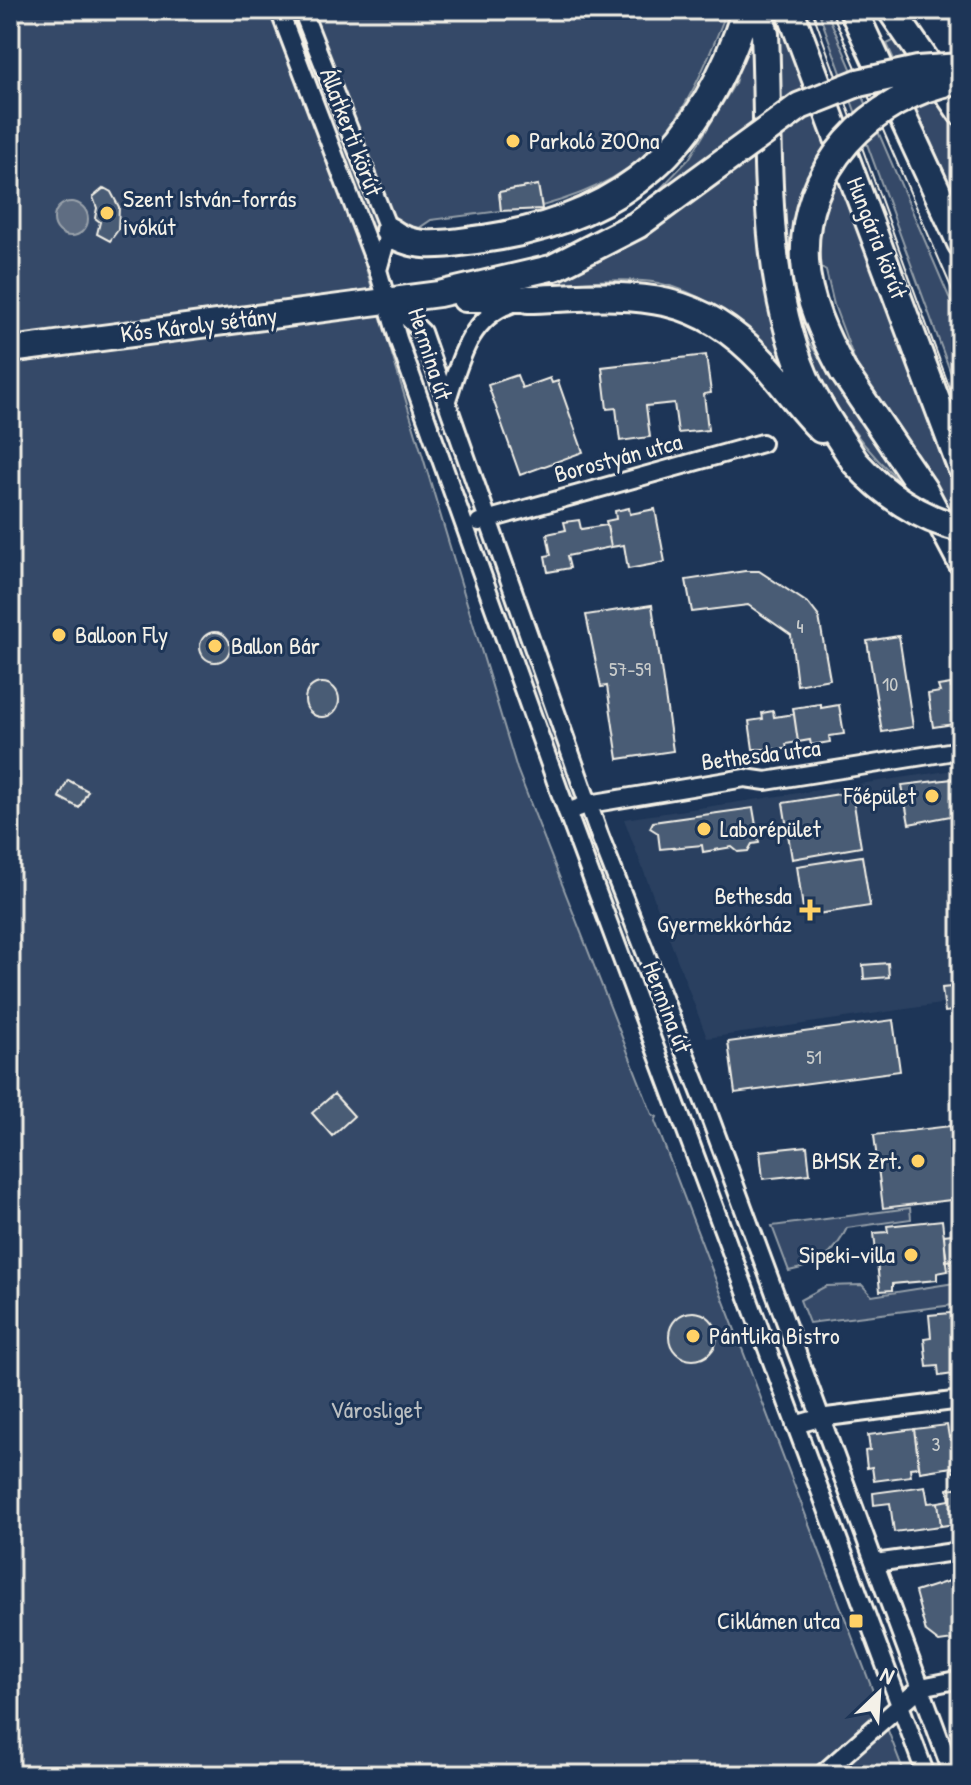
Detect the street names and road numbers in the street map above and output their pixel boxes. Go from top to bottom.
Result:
street label: Állatkerti körút [313,63,391,201]
street label: Hungária körút [840,172,916,304]
street label: Kós Károly sétány [119,299,279,349]
street label: Hermina út [401,303,461,405]
street label: Borostyán utca [550,425,685,489]
street label: Bethesda utca [700,731,822,777]
street label: Hermina út [636,956,700,1058]

